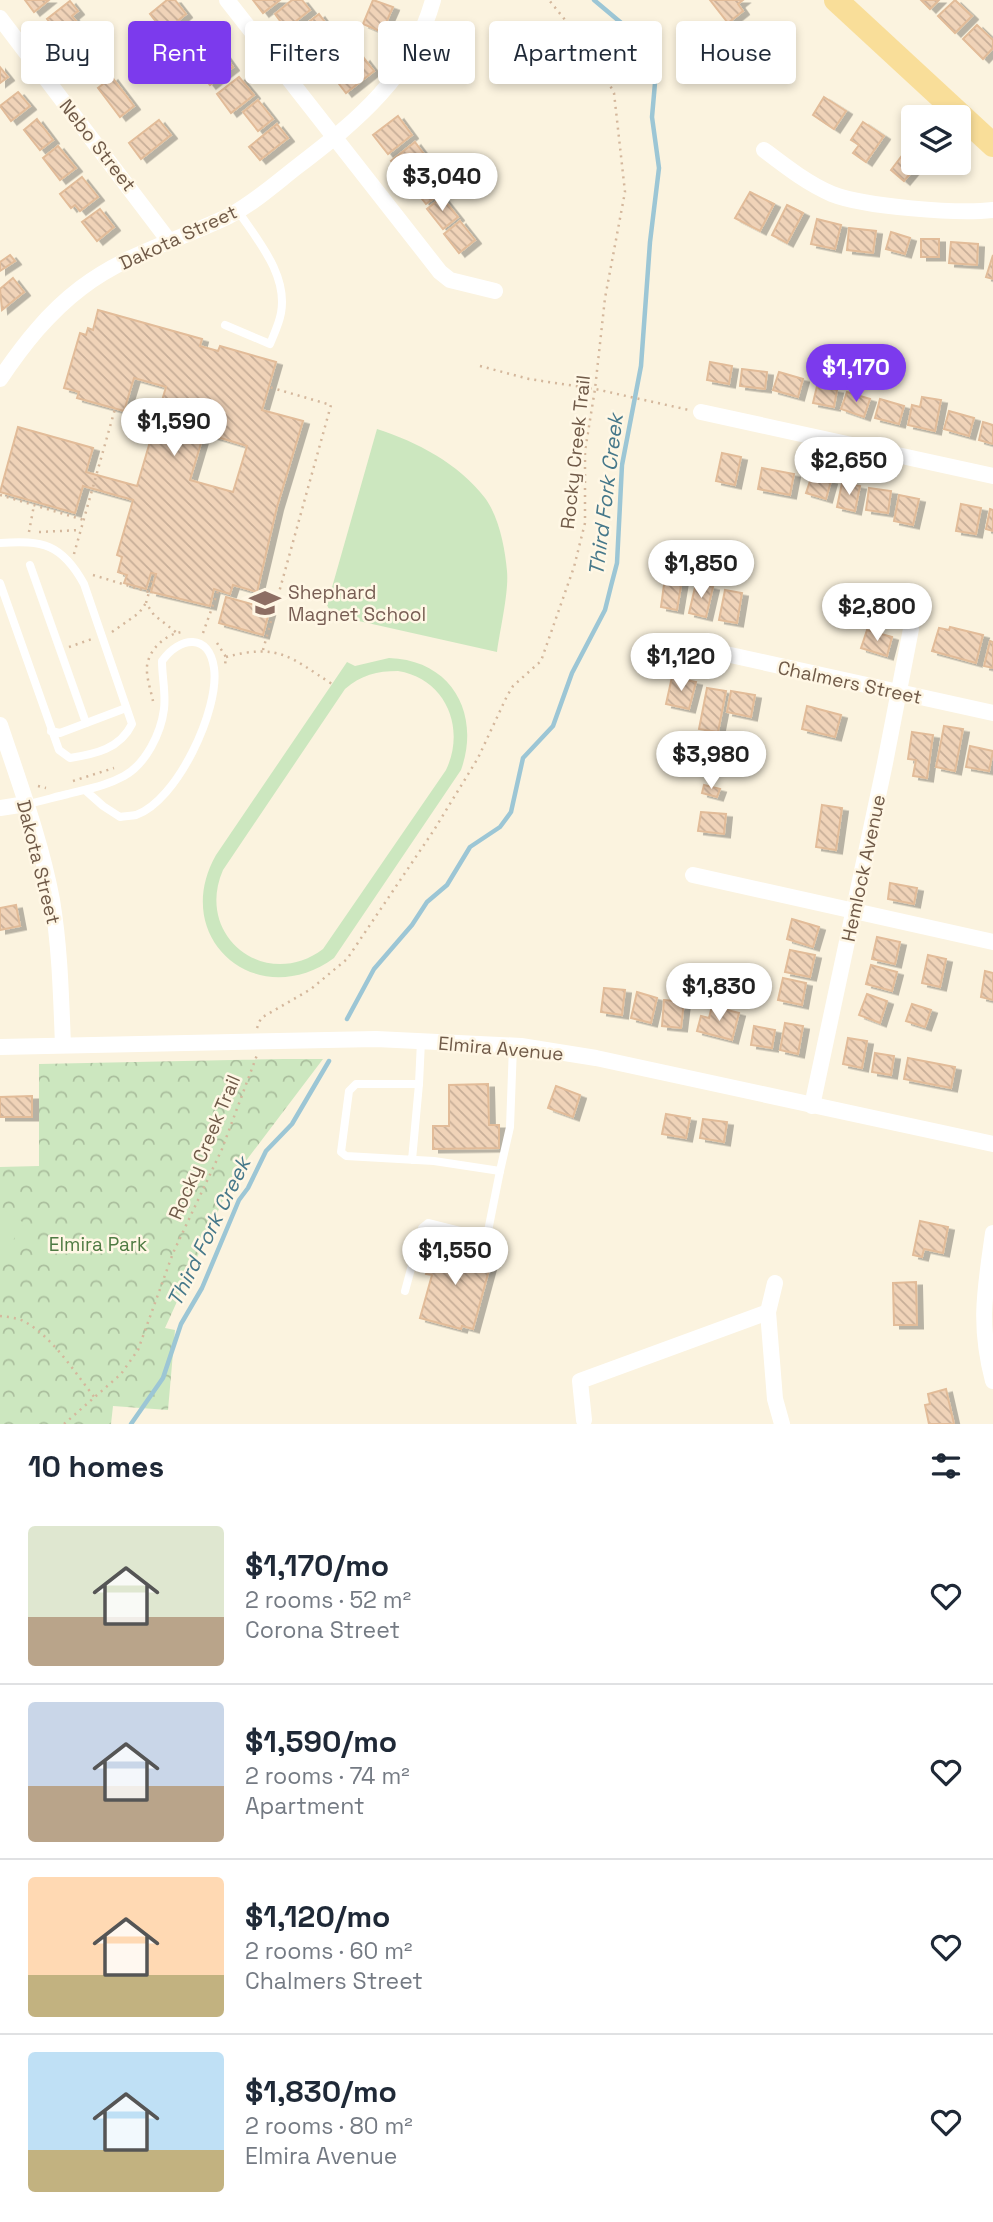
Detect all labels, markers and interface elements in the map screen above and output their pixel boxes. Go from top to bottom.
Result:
chip: Buy [21,21,114,84]
chip: Rent [128,21,231,84]
chip: Filters [245,21,364,84]
chip: New [378,21,475,84]
chip: Apartment [489,21,662,84]
chip: House [676,21,796,84]
street label: Nebo Street [54,94,142,197]
map controls [901,105,971,175]
button: layers [901,105,971,175]
pin: $3,040 [385,154,499,213]
text: $3,040 [403,161,481,191]
street label: Dakota Street [115,199,241,276]
pin: $1,170 [799,344,913,404]
text: $1,170 [822,352,890,382]
street label: Rocky Creek Trail [555,374,596,530]
pin: $1,590 [117,398,231,458]
text: $1,590 [137,406,211,436]
water label: Third Fork Creek [582,410,629,577]
pin: $2,650 [792,438,906,497]
text: $2,650 [810,445,888,475]
pin: $1,850 [644,540,758,600]
text: $1,850 [664,548,738,578]
place label: Shephard Magnet School [288,580,426,627]
pin: $2,800 [820,584,934,643]
school or university icon: Shephard Magnet School [248,586,282,620]
text: $2,800 [838,591,916,621]
pin: $1,120 [624,634,738,693]
text: $1,120 [647,641,715,671]
street label: Chalmers Street [775,655,924,710]
pin: $3,980 [654,732,768,791]
text: $3,980 [672,739,750,769]
street label: Hemlock Avenue [836,792,891,944]
street label: Dakota Street [11,797,66,927]
pin: $1,830 [662,964,776,1023]
text: $1,830 [682,971,756,1001]
street label: Elmira Avenue [437,1031,565,1066]
street label: Rocky Creek Trail [163,1071,246,1223]
water label: Third Fork Creek [161,1150,258,1311]
pin: $1,550 [398,1228,512,1287]
park label: Elmira Park [49,1232,147,1257]
text: $1,550 [418,1235,492,1265]
text: 10 homes [28,1447,164,1486]
icon: filters [927,1447,965,1485]
text: $1,170/mo [245,1546,389,1585]
icon: home [84,1554,168,1638]
icon: heart [927,1577,965,1615]
text: 2 rooms · 52 m² [245,1585,411,1615]
text: Corona Street [245,1615,400,1645]
text: $1,590/mo [245,1722,397,1761]
icon: home [84,1730,168,1814]
icon: heart [927,1753,965,1791]
text: 2 rooms · 74 m² [245,1761,410,1791]
text: Apartment [245,1791,365,1821]
text: $1,120/mo [245,1897,390,1936]
icon: home [84,1905,168,1989]
icon: heart [927,1928,965,1966]
text: 2 rooms · 60 m² [245,1936,412,1966]
text: Chalmers Street [245,1966,423,1996]
text: $1,830/mo [245,2072,397,2111]
icon: home [84,2080,168,2164]
icon: heart [927,2103,965,2141]
text: 2 rooms · 80 m² [245,2111,413,2141]
text: Elmira Avenue [245,2141,397,2171]

